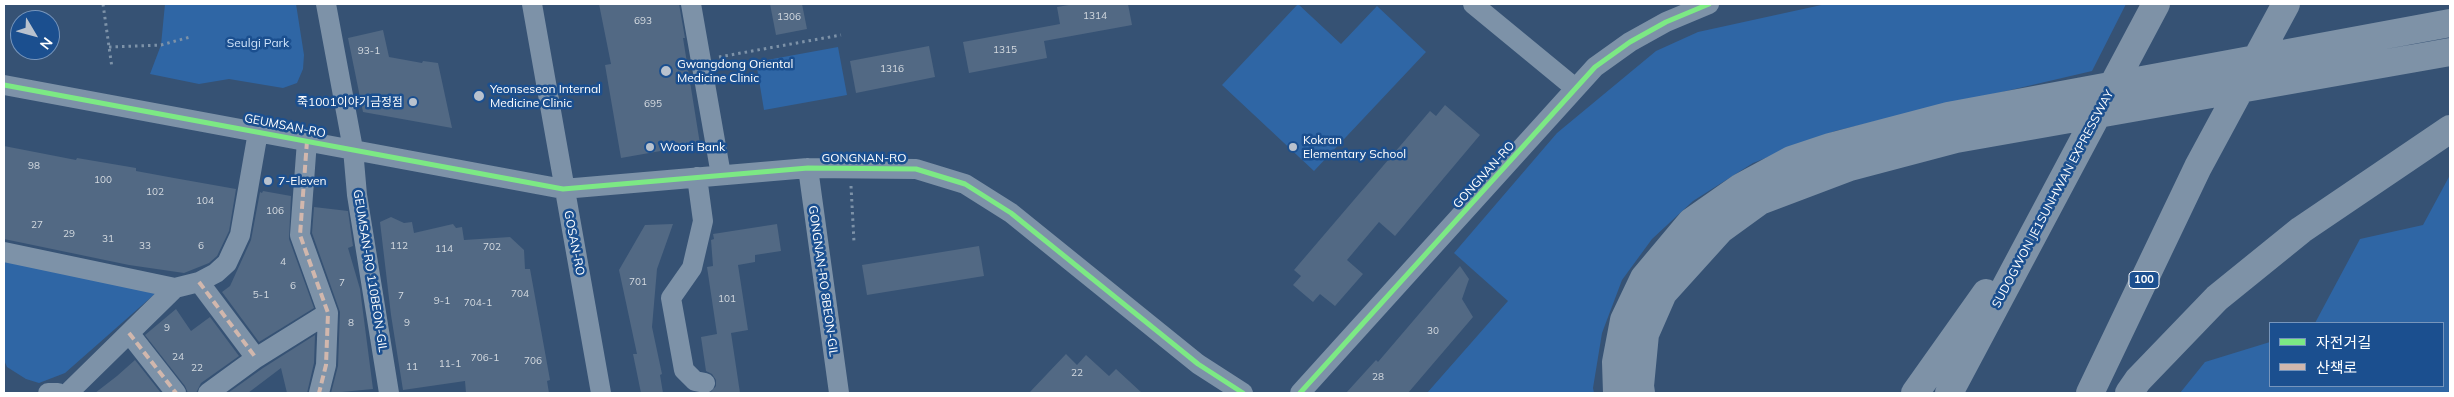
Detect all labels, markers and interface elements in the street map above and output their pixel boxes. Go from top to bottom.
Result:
north arrow [10,10,60,60]
house number: 1314 [1083,10,1107,22]
house number: 1306 [777,11,801,23]
house number: 693 [634,15,652,27]
text: N [36,34,57,53]
park label: Seulgi Park [227,36,289,50]
house number: 1315 [993,44,1017,56]
house number: 93-1 [358,45,380,57]
place label: Gwangdong Oriental Medicine Clinic [677,57,793,85]
house number: 1316 [880,63,904,75]
marker: Gwangdong Oriental Medicine Clinic [659,64,673,78]
place label: Yeonseseon Internal Medicine Clinic [490,82,601,110]
street label: SUDOGWON JE1SUNHWAN EXPRESSWAY [1989,88,2117,310]
marker: Yeonseseon Internal Medicine Clinic [472,89,486,103]
place label: 죽1001이야기금정점 [297,95,403,109]
marker: 죽1001이야기금정점 [407,96,419,108]
house number: 695 [644,98,662,110]
street label: GEUMSAN-RO [243,111,327,141]
place label: Kokran Elementary School [1303,133,1406,161]
street label: GONGNAN-RO [1450,139,1518,211]
place label: Woori Bank [660,140,725,154]
marker: Woori Bank [644,141,656,153]
marker: Kokran Elementary School [1287,141,1299,153]
street label: GONGNAN-RO [821,151,907,165]
house number: 98 [28,160,40,172]
house number: 100 [94,174,112,186]
place label: 7-Eleven [278,174,327,188]
marker: 7-Eleven [262,175,274,187]
house number: 102 [146,186,164,198]
street label: GEUMSAN-RO 110BEON-GIL [350,189,390,353]
house number: 104 [196,195,214,207]
house number: 106 [266,205,284,217]
street label: GONGNAN-RO 8BEON-GIL [805,205,841,357]
street label: GOSAN-RO [561,209,587,277]
house number: 27 [31,219,43,231]
house number: 29 [63,228,75,240]
house number: 31 [102,233,114,245]
house number: 33 [139,240,151,252]
house number: 6 [198,240,204,252]
house number: 112 [390,240,408,252]
house number: 702 [483,241,501,253]
house number: 114 [435,243,453,255]
house number: 4 [280,256,286,268]
road number: 100 [2129,272,2159,288]
house number: 701 [629,276,647,288]
house number: 7 [339,277,345,289]
house number: 6 [290,280,296,292]
house number: 704 [511,288,529,300]
house number: 5-1 [253,289,269,301]
house number: 7 [398,290,404,302]
house number: 101 [718,293,736,305]
house number: 9-1 [434,295,450,307]
house number: 704-1 [464,297,492,309]
house number: 8 [348,317,354,329]
house number: 9 [404,317,410,329]
house number: 9 [164,322,170,334]
legend [2269,322,2444,387]
house number: 30 [1427,325,1439,337]
text: 자전거길 [2316,333,2371,352]
house number: 24 [172,351,184,363]
house number: 706-1 [471,352,499,364]
house number: 706 [524,355,542,367]
house number: 11-1 [439,358,461,370]
text: 산책로 [2316,358,2357,377]
house number: 11 [406,361,418,373]
house number: 22 [191,362,203,374]
house number: 22 [1071,367,1083,379]
house number: 28 [1372,371,1384,383]

